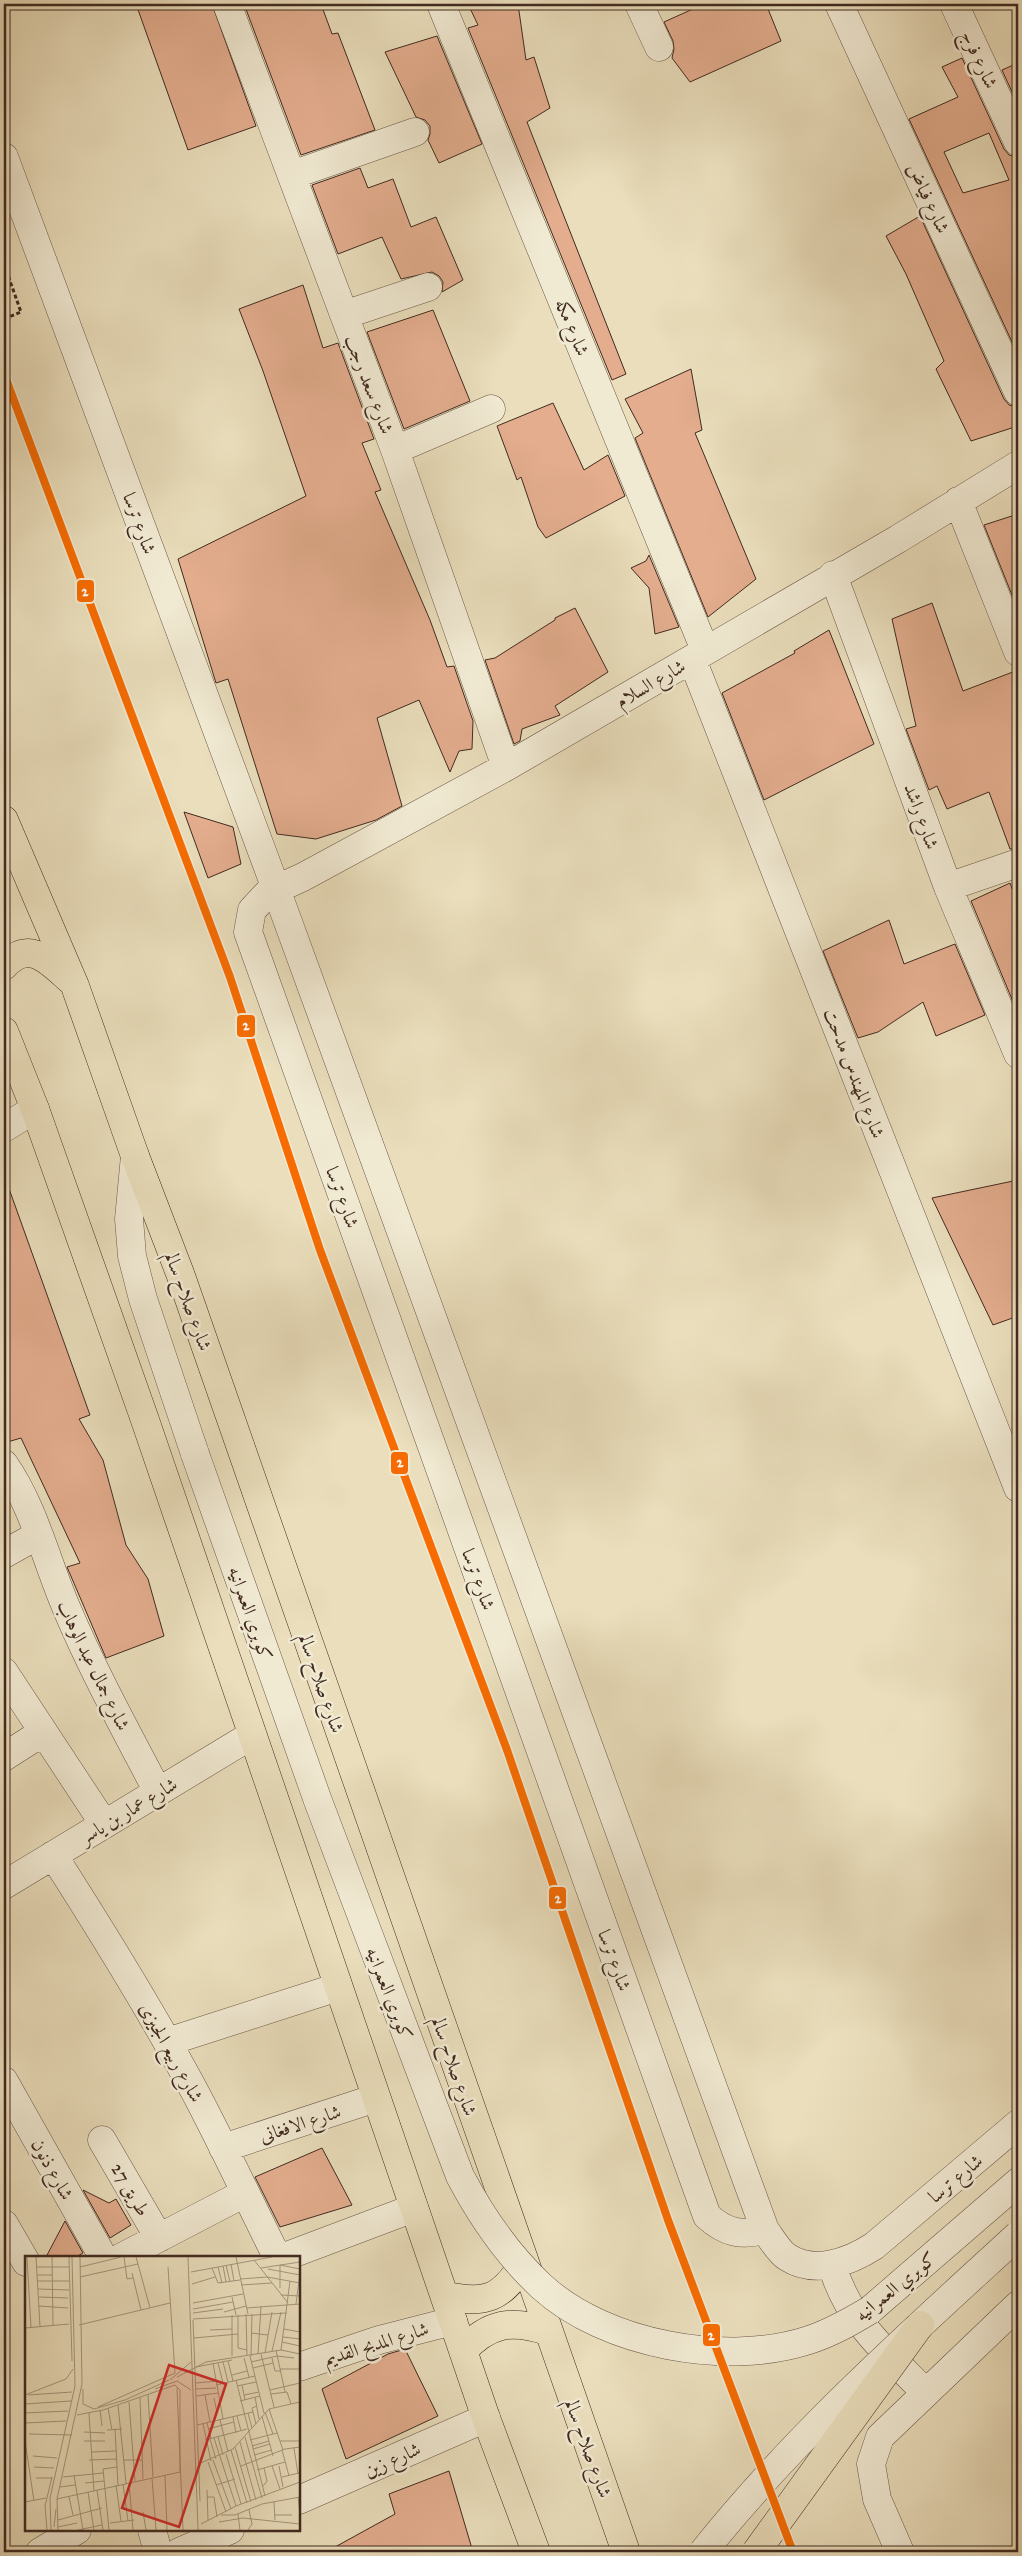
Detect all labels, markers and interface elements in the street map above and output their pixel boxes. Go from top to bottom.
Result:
street label: شارع فرج [951,26,1003,95]
street label: شارع فياض [899,159,955,239]
street label: شارع مكه [547,295,594,361]
street label: شارع سعد رجب [336,331,399,439]
street label: شارع ترسا [114,489,161,558]
line badge: 2 [76,579,95,603]
text: 2 [82,583,90,600]
street label: شارع السلام [611,654,692,717]
street label: شارع راشد [895,780,944,854]
street label: شارع المهندس مدحت [815,1005,890,1143]
line badge: 2 [236,1014,256,1038]
text: 2 [243,1017,251,1034]
street label: شارع ترسا [317,1163,364,1232]
street label: شارع صلاح سالم [154,1249,217,1356]
line badge: 2 [390,1451,409,1475]
text: 2 [397,1454,405,1471]
street label: شارع ترسا [453,1545,500,1614]
street label: كوبري العمرانيه [220,1563,277,1664]
street label: شارع جمال عبد الوهاب [48,1596,135,1736]
street label: شارع صلاح سالم [288,1630,349,1738]
street label: شارع عمار بن ياسر [74,1772,183,1853]
line badge: 2 [548,1886,567,1910]
text: 2 [555,1890,563,1907]
street label: شارع ترسا [589,1926,636,1995]
street label: كوبري العمرانيه [358,1943,418,2044]
street label: شارع ربيع الجيزى [129,1998,208,2109]
street label: شارع صلاح سالم [421,2013,482,2121]
street label: شارع الافغانى [257,2100,345,2151]
street label: شارع ذنون [23,2135,79,2206]
street label: شارع ترسا [923,2149,990,2211]
street label: طريق 27 [105,2158,155,2221]
street label: كوبري العمرانيه [850,2247,943,2329]
inset map [25,2256,300,2531]
street label: شارع المدبح القديم [321,2317,433,2375]
line badge: 2 [702,2323,721,2347]
text: 2 [708,2327,716,2344]
street label: شارع صلاح سالم [554,2396,617,2503]
street label: شارع زين [360,2437,426,2486]

